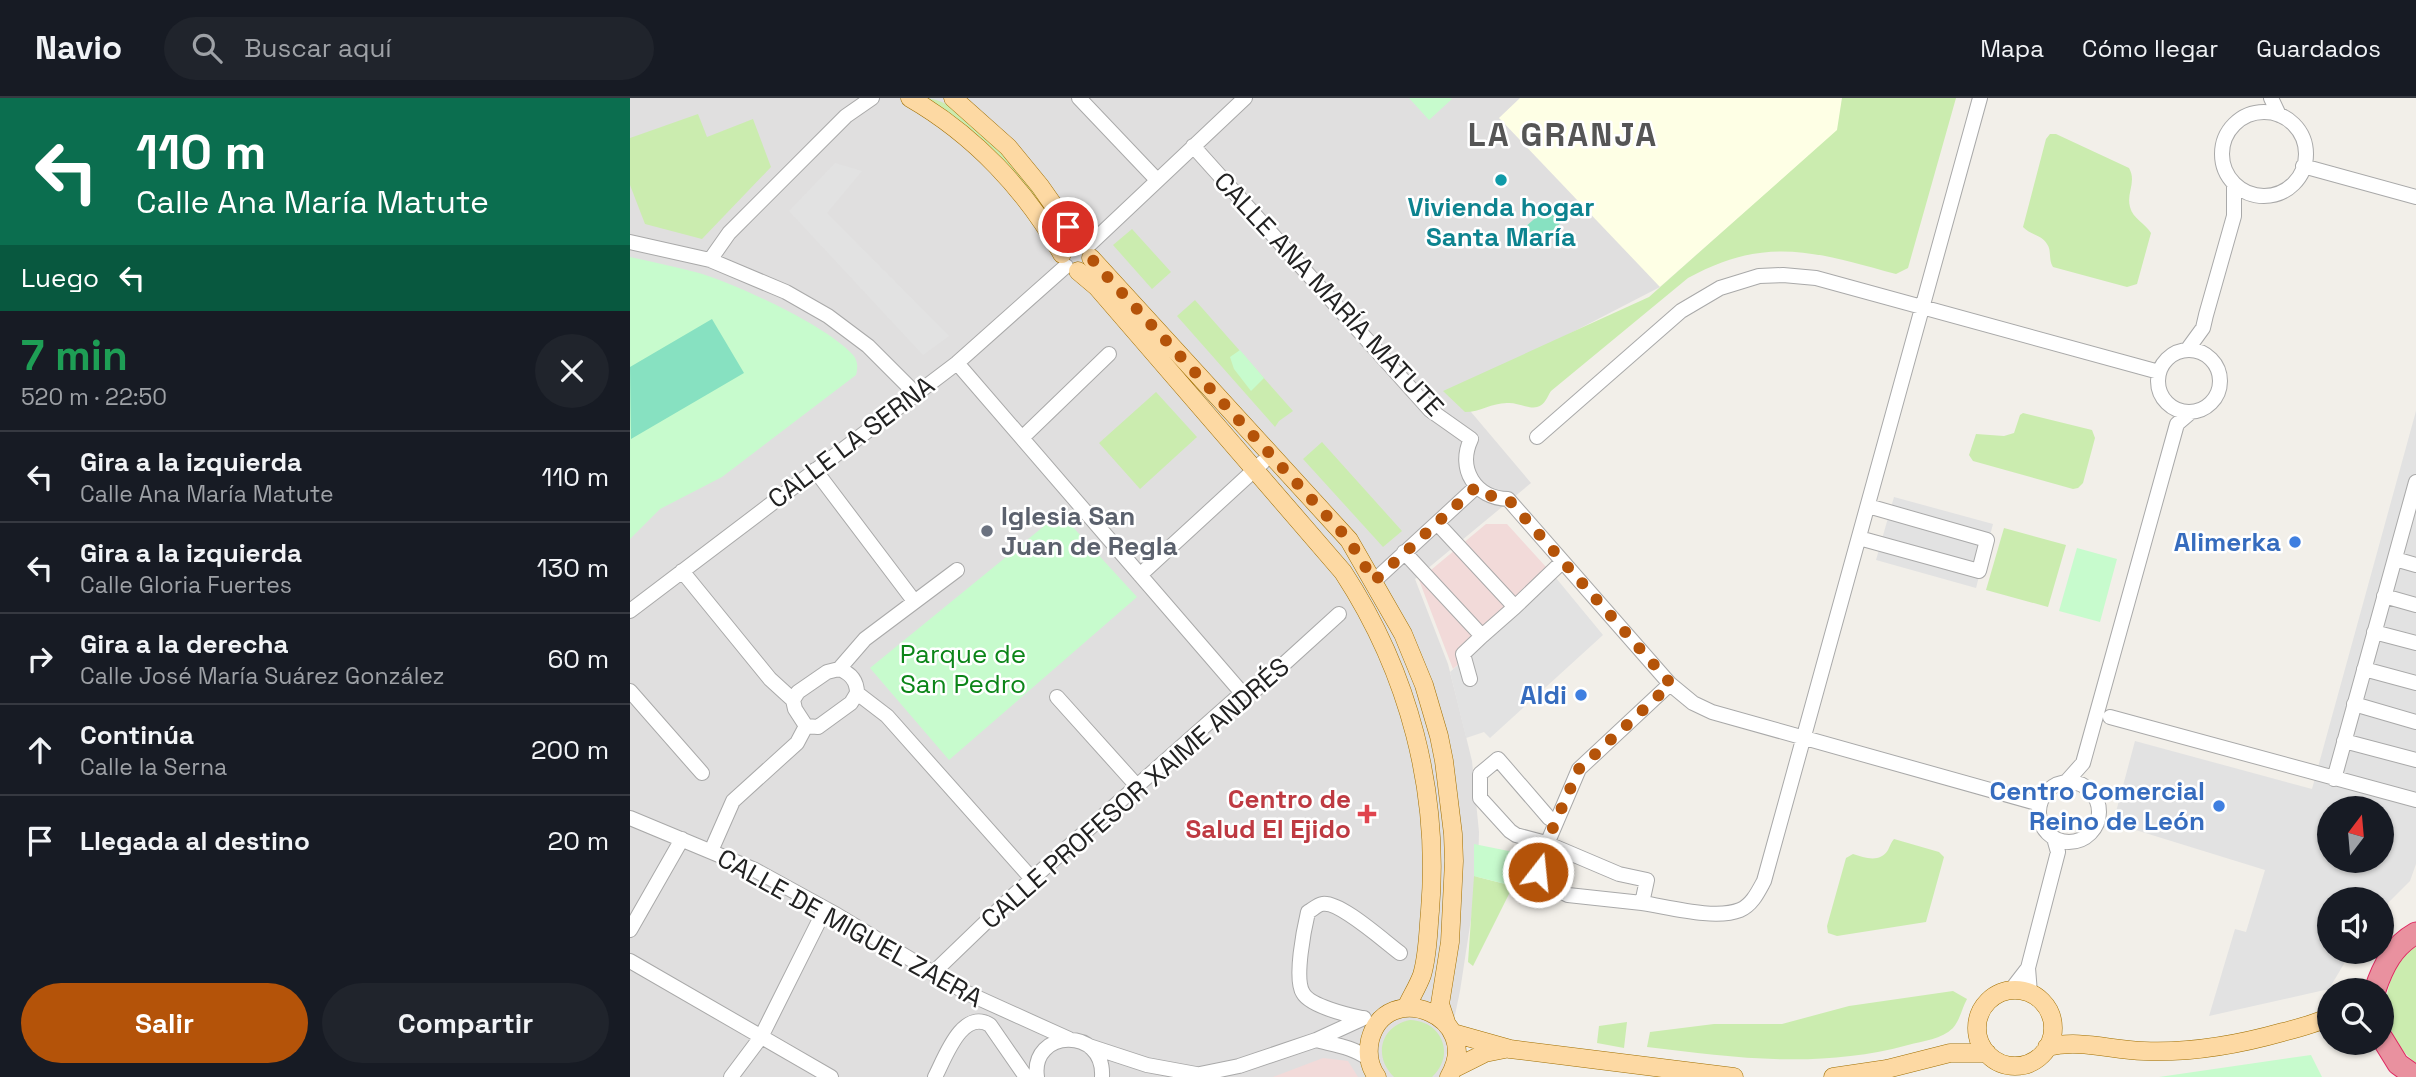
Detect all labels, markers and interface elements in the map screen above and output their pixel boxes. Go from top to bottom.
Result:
search box [164,17,654,80]
text: Navio [35,27,122,69]
icon: search [188,29,226,67]
text: Buscar aquí [244,31,392,65]
text: Mapa [1980,33,2044,64]
text: Cómo llegar [2082,33,2218,64]
text: Guardados [2256,33,2381,64]
district label: LA GRANJA [1468,114,1658,156]
text: 110 m [136,121,266,183]
icon: left [21,126,112,217]
street label: CALLE ANA MARÍA MATUTE [1207,165,1451,423]
marker: Vivienda hogar Santa María [1493,172,1509,188]
text: Calle Ana María Matute [136,182,489,222]
place label: Vivienda hogar Santa María [1407,190,1595,254]
pin [1038,197,1098,257]
icon: arrive [1049,208,1087,246]
icon: left [113,259,151,297]
text: Luego [21,261,99,295]
text: 7 min [21,329,128,382]
button: close [535,334,609,408]
street label: CALLE LA SERNA [761,368,941,516]
text: 520 m · 22:50 [21,382,167,412]
text: Gira a la izquierda [80,445,302,479]
icon: left [21,458,59,496]
text: 110 m [542,460,609,494]
text: Calle Ana María Matute [80,479,334,509]
place label: Iglesia San Juan de Regla [1001,499,1178,563]
marker: Iglesia San Juan de Regla [979,523,995,539]
place label: Alimerka [2174,525,2281,559]
marker: Alimerka [2287,534,2303,550]
text: Gira a la izquierda [80,536,302,570]
icon: left [21,549,59,587]
text: 130 m [537,551,609,585]
text: Calle Gloria Fuertes [80,570,292,600]
text: Gira a la derecha [80,627,289,661]
park label: Parque de San Pedro [900,637,1026,701]
icon: right [21,640,59,678]
text: 60 m [547,642,609,676]
street label: CALLE PROFESOR XAIME ANDRÉS [974,650,1296,936]
text: Calle José María Suárez González [80,661,444,691]
place label: Aldi [1520,678,1567,712]
marker: Aldi [1573,687,1589,703]
text: Continúa [80,718,194,752]
icon: ahead [21,731,59,769]
text: 200 m [531,733,609,767]
text: Calle la Serna [80,752,227,782]
place label: Centro Comercial Reino de León [1990,774,2205,838]
place label: Centro de Salud El Ejido [1185,782,1351,846]
north arrow [2317,796,2394,873]
map controls [2317,796,2394,1055]
marker: Centro Comercial Reino de León [2211,798,2227,814]
marker: Centro de Salud El Ejido [1357,804,1377,824]
icon: arrive [21,822,59,860]
text: Llegada al destino [80,824,310,858]
text: 20 m [548,824,609,858]
position arrow [1501,835,1575,909]
street label: CALLE DE MIGUEL ZAERA [711,841,989,1015]
button: sound [2317,887,2394,964]
button: search [2317,978,2394,1055]
button: Salir [21,983,308,1063]
button: Compartir [322,983,609,1063]

